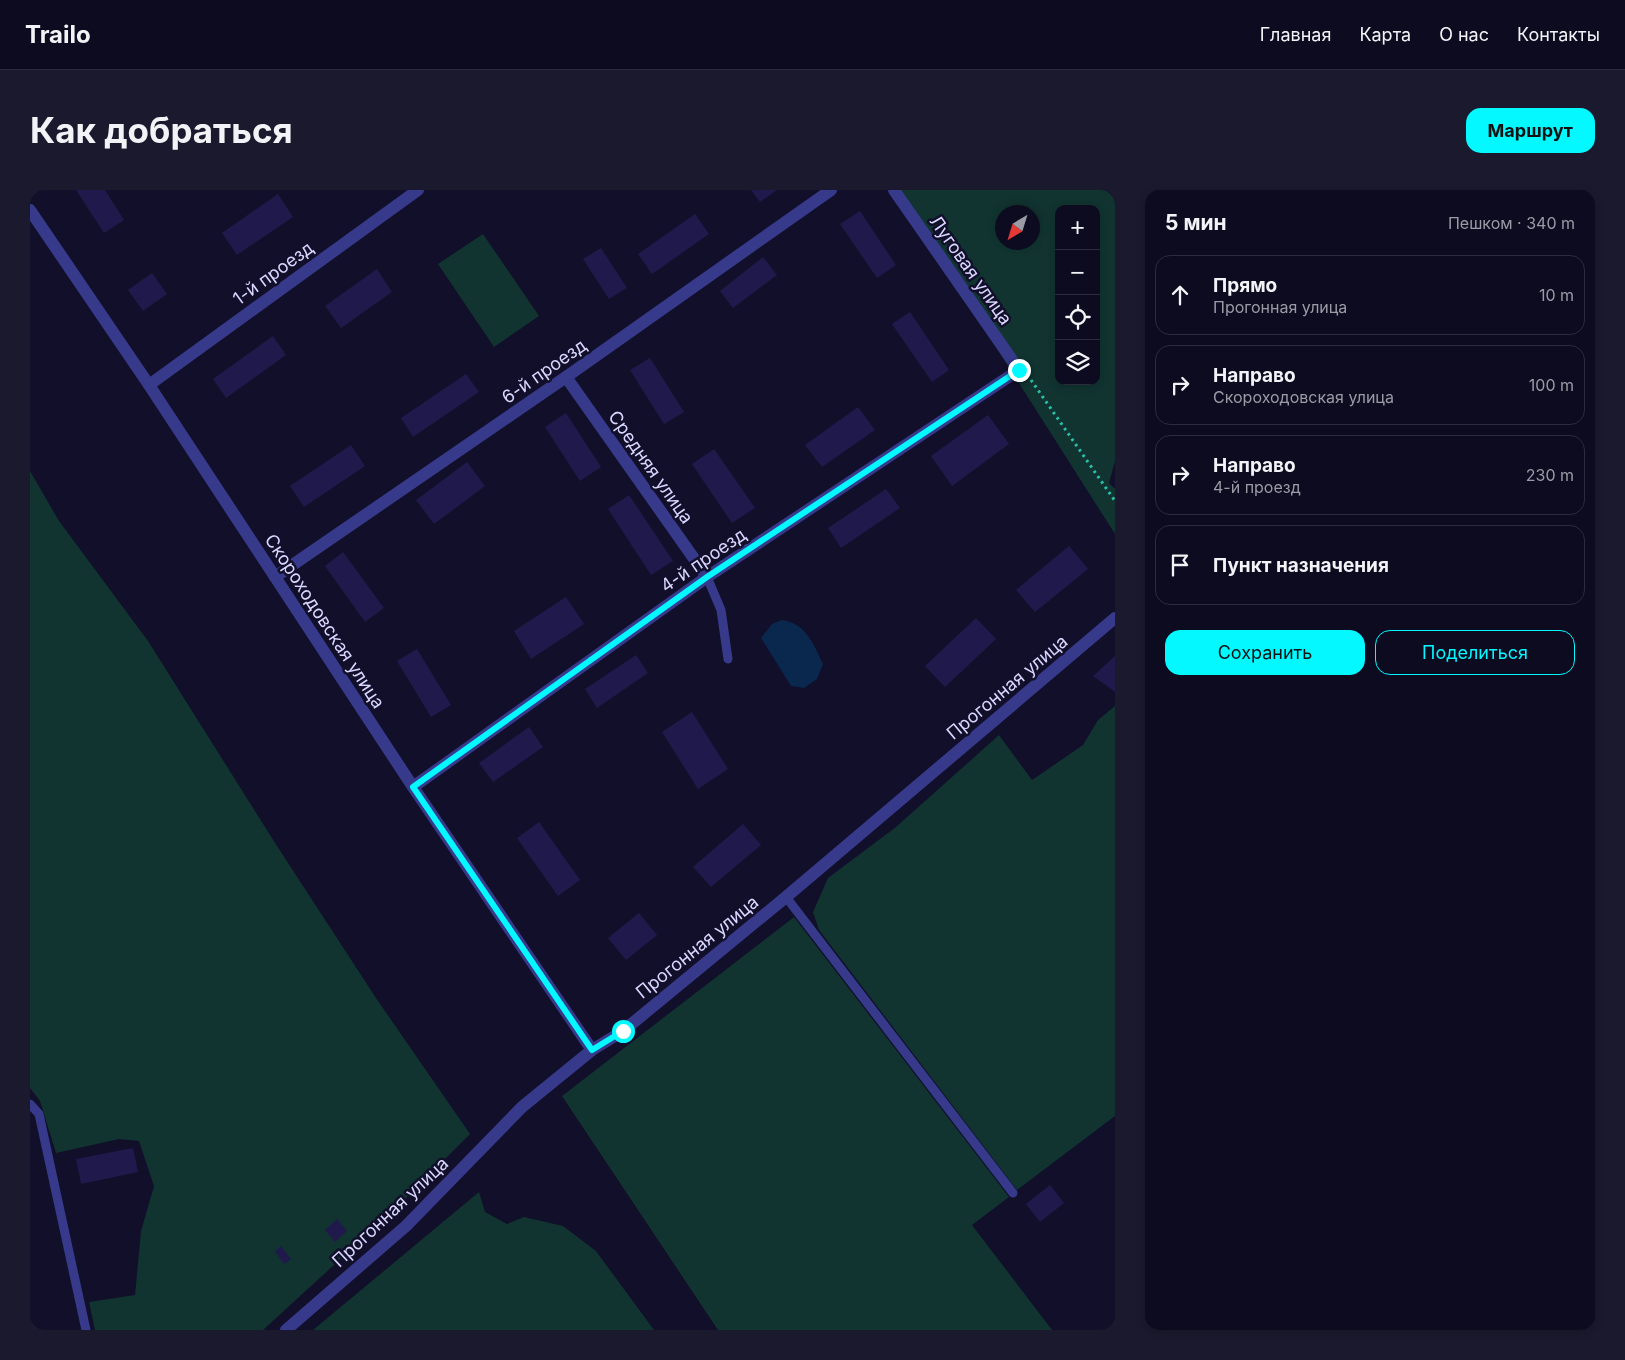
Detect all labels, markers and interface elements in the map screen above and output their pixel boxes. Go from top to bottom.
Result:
text: Trailo [25,20,91,49]
text: Главная [1260,24,1331,45]
text: Карта [1359,24,1411,45]
text: О нас [1439,24,1489,45]
text: Контакты [1517,24,1600,45]
button: Маршрут [1466,108,1595,153]
text: Как добраться [30,109,293,151]
north arrow [995,205,1040,250]
map controls [1055,205,1100,385]
button: + [1055,205,1100,250]
text: 5 мин [1165,210,1227,235]
street label: Луговая улица [926,211,1016,329]
text: Пешком · 340 m [1448,213,1575,233]
street label: 1-й проезд [229,237,317,309]
button: − [1055,250,1100,295]
text: Прямо [1213,274,1277,297]
icon: ahead [1166,281,1194,309]
text: 10 m [1539,285,1574,305]
button: locate [1055,295,1100,340]
text: Прогонная улица [1213,297,1347,317]
street label: 6-й проезд [498,334,590,408]
button: layers [1055,340,1100,385]
route end [1008,359,1031,382]
text: Направо [1213,364,1296,387]
icon: right [1166,371,1194,399]
text: 100 m [1529,375,1574,395]
text: Скороходовская улица [1213,387,1394,407]
street label: Средняя улица [604,407,698,527]
text: Направо [1213,454,1296,477]
icon: right [1166,461,1194,489]
text: 230 m [1526,465,1574,485]
text: 4-й проезд [1213,477,1301,497]
street label: 4-й проезд [656,524,750,596]
street label: Скороходовская улица [261,530,389,712]
icon: arrive [1166,551,1194,579]
text: Пункт назначения [1213,554,1389,577]
street label: Прогонная улица [942,630,1072,744]
button: Сохранить [1165,630,1365,675]
button: Поделиться [1375,630,1575,675]
street label: Прогонная улица [632,891,762,1003]
route start [612,1020,635,1043]
street label: Прогонная улица [328,1153,452,1271]

